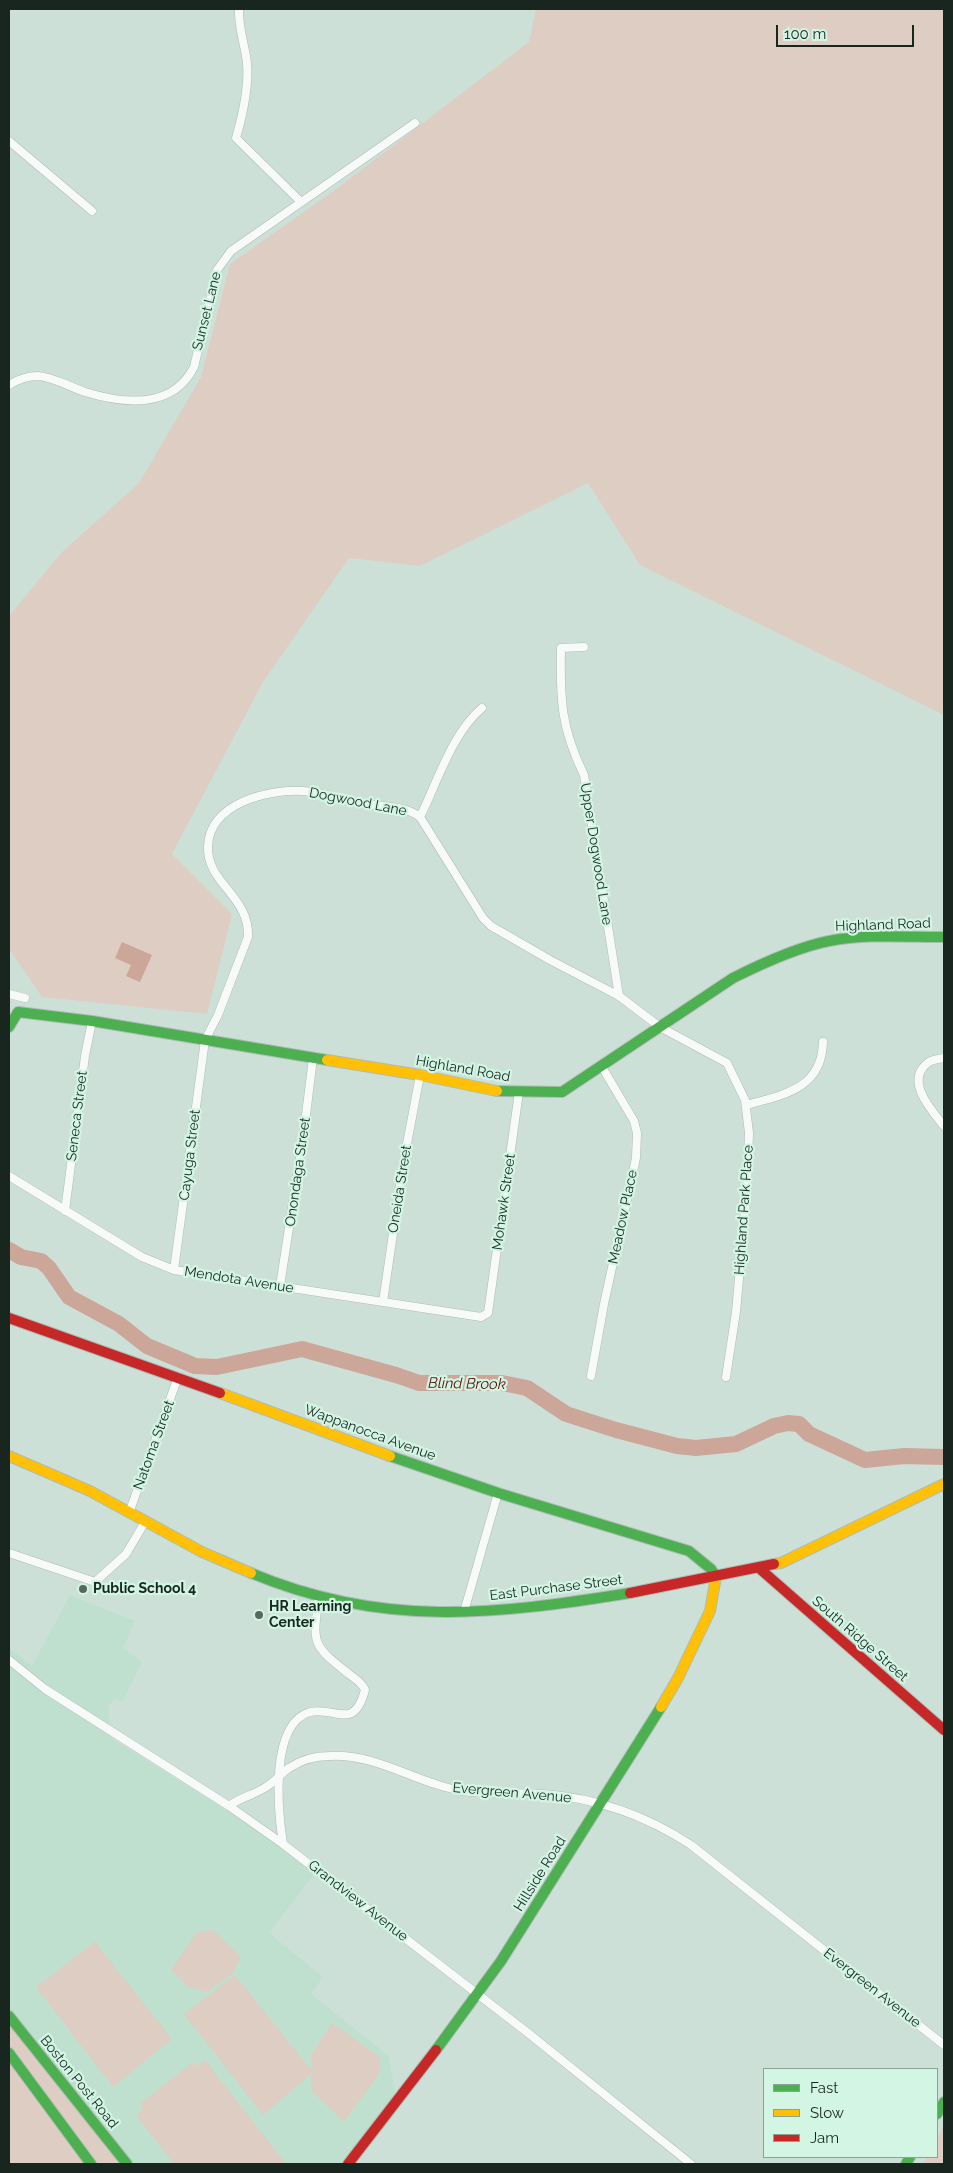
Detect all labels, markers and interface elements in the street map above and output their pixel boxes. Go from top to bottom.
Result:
scale bar [778,15,916,47]
text: 100 m [784,25,826,43]
street label: Sunset Lane [189,270,225,352]
street label: Upper Dogwood Lane [576,782,616,926]
street label: Dogwood Lane [308,784,408,820]
street label: Highland Road [835,915,931,935]
street label: Highland Road [414,1052,512,1086]
street label: Seneca Street [63,1070,91,1162]
street label: Cayuga Street [176,1109,204,1201]
street label: Onondaga Street [282,1116,314,1228]
street label: Oneida Street [385,1144,415,1234]
street label: Highland Park Place [731,1144,757,1276]
street label: Mohawk Street [489,1153,519,1251]
street label: Meadow Place [605,1168,641,1266]
street label: Mendota Avenue [183,1263,295,1297]
water label: Blind Brook [428,1374,506,1394]
street label: Natoma Street [130,1398,178,1492]
street label: Wappanocca Avenue [302,1401,438,1465]
street label: East Purchase Street [489,1572,623,1604]
place label: Public School 4 [93,1581,196,1597]
marker: Public School 4 [77,1583,89,1595]
street label: South Ridge Street [809,1593,911,1685]
place label: HR Learning Center [269,1599,351,1631]
marker: HR Learning Center [253,1609,265,1621]
street label: Evergreen Avenue [452,1779,572,1807]
street label: Hillside Road [510,1834,570,1914]
street label: Grandview Avenue [305,1857,411,1945]
street label: Evergreen Avenue [820,1945,924,2031]
street label: Boston Post Road [36,2032,122,2132]
legend [763,2068,938,2158]
text: Fast [810,2079,838,2097]
text: Slow [810,2104,844,2122]
text: Jam [810,2129,839,2147]

